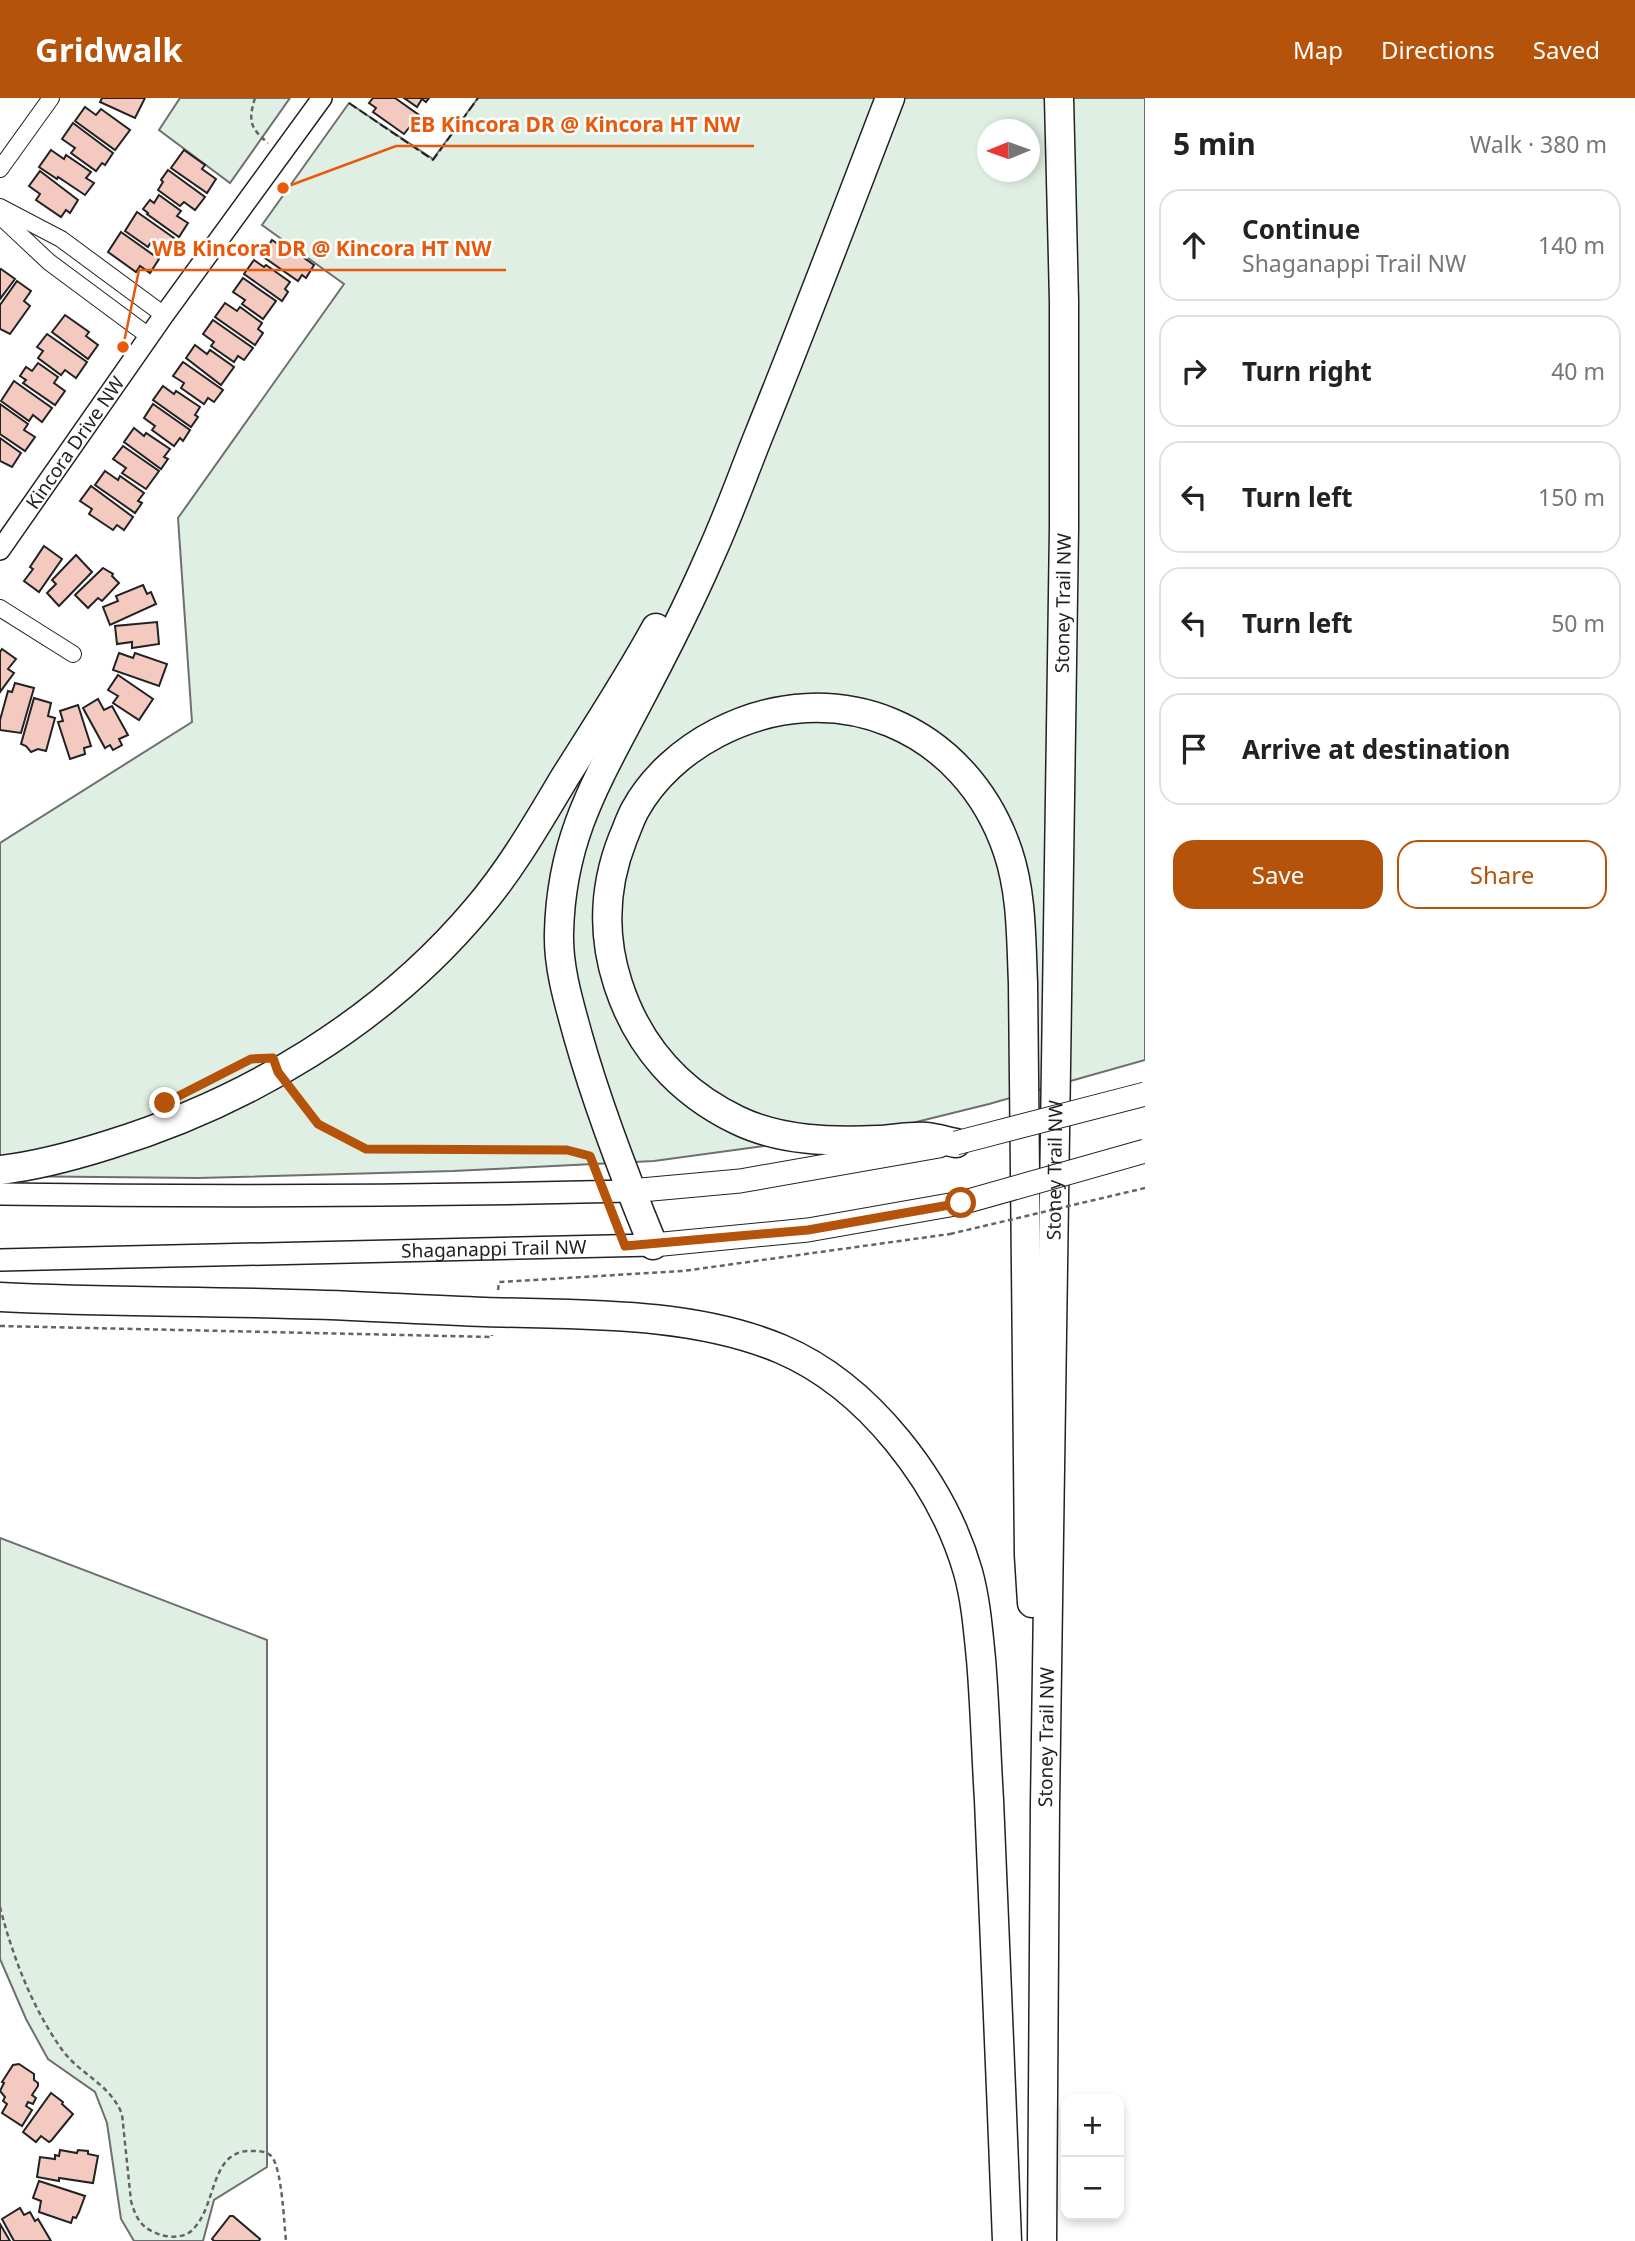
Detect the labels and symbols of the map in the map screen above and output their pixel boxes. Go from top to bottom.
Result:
callout: EB Kincora DR @ Kincora HT NW [396,104,754,146]
text: EB Kincora DR @ Kincora HT NW [410,110,741,138]
north arrow [977,119,1040,182]
callout: WB Kincora DR @ Kincora HT NW [139,228,506,270]
text: WB Kincora DR @ Kincora HT NW [152,234,492,262]
street label: Kincora Drive NW [20,371,131,514]
street label: Stoney Trail NW [1049,533,1077,673]
route end [149,1087,180,1118]
street label: Stoney Trail NW [1040,1099,1068,1240]
route start [945,1187,976,1218]
street label: Shaganappi Trail NW [401,1234,587,1264]
street label: Stoney Trail NW [1032,1666,1060,1807]

